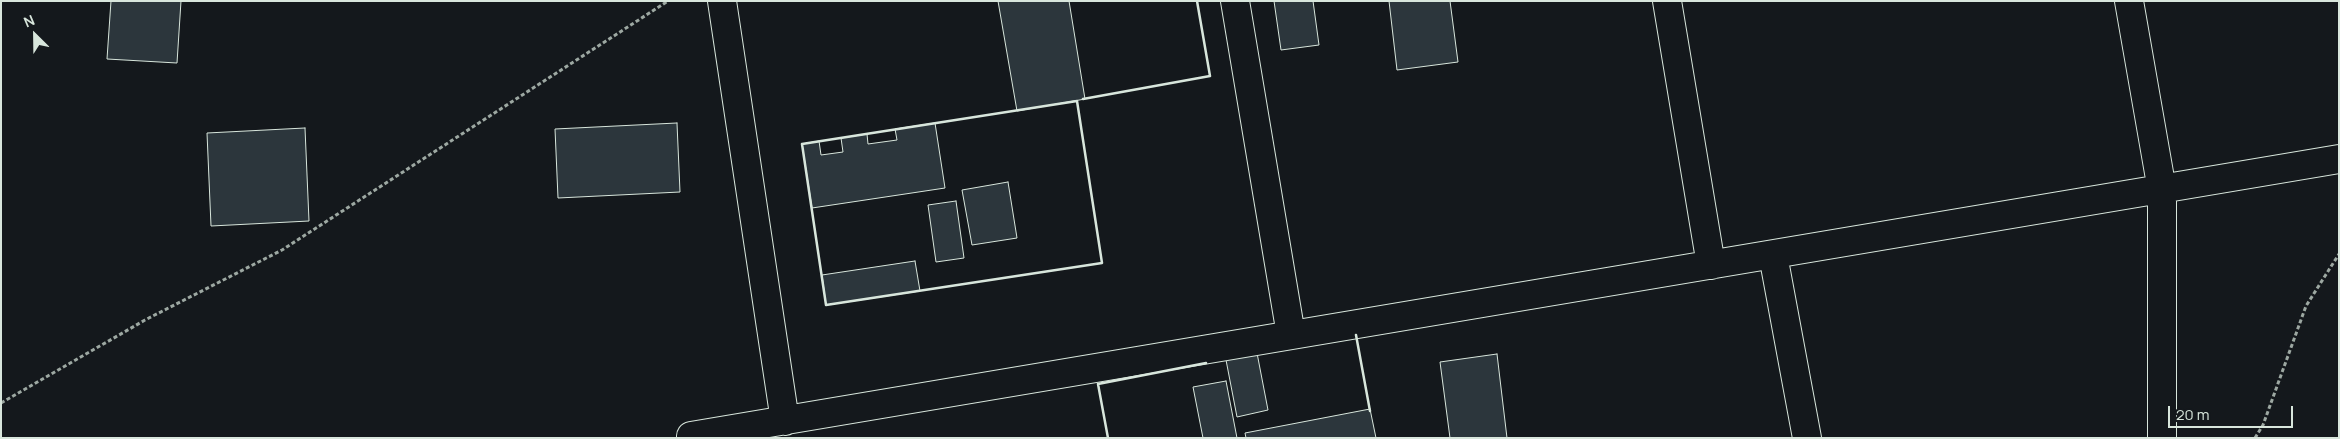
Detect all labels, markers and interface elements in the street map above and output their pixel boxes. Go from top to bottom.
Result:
north arrow [10,10,60,60]
text: N [21,10,37,31]
scale bar [2170,396,2295,428]
text: 20 m [2176,404,2209,425]

